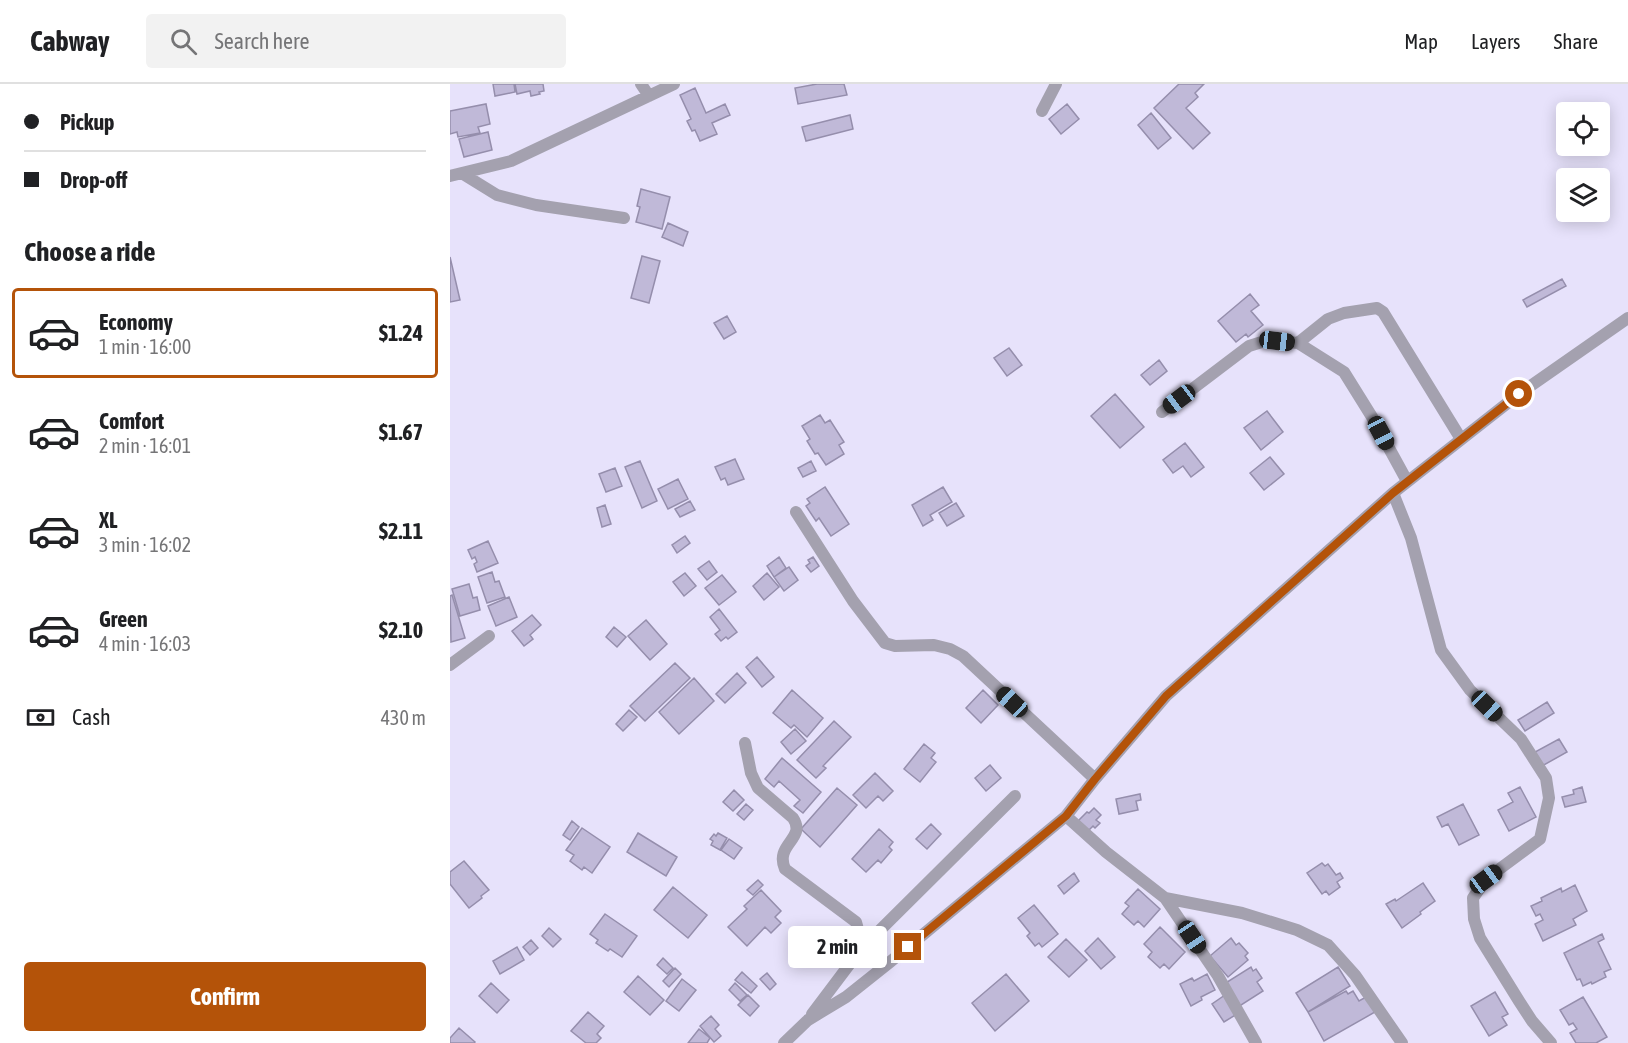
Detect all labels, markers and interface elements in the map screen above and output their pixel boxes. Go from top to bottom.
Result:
search box [146,14,566,68]
text: Cabway [30,25,110,57]
icon: search [167,25,200,58]
text: Search here [215,28,310,54]
text: Map [1404,29,1438,53]
text: Layers [1471,29,1521,53]
text: Share [1554,29,1598,53]
map controls [1556,102,1610,222]
button: locate [1556,102,1610,156]
text: Pickup [60,109,115,135]
text: Drop-off [60,167,127,193]
button: layers [1556,168,1610,222]
text: Choose a ride [24,236,156,267]
icon: car [27,306,81,360]
text: Economy [99,309,173,335]
text: $1.24 [379,320,423,346]
car [1258,330,1296,352]
text: 1 min · 16:00 [99,335,191,358]
route start [1505,380,1532,407]
car [1159,381,1199,417]
icon: car [27,405,81,459]
text: Comfort [99,408,164,434]
car [1365,413,1397,453]
text: $1.67 [379,419,423,445]
text: 2 min · 16:01 [99,434,191,457]
icon: car [27,504,81,558]
text: XL [99,507,117,533]
text: $2.11 [379,518,423,544]
text: 3 min · 16:02 [99,533,191,556]
icon: car [27,603,81,657]
text: Green [99,606,148,632]
text: $2.10 [379,617,423,643]
text: 4 min · 16:03 [99,632,191,655]
car [993,683,1031,721]
car [1468,687,1506,725]
icon: cash [24,701,57,734]
text: Cash [72,704,111,730]
text: 430 m [381,706,426,729]
car [1466,861,1506,897]
car [1174,917,1210,957]
callout: 2 min [788,926,887,968]
route end [894,933,921,960]
text: 2 min [817,935,858,958]
button: Confirm [24,962,426,1031]

